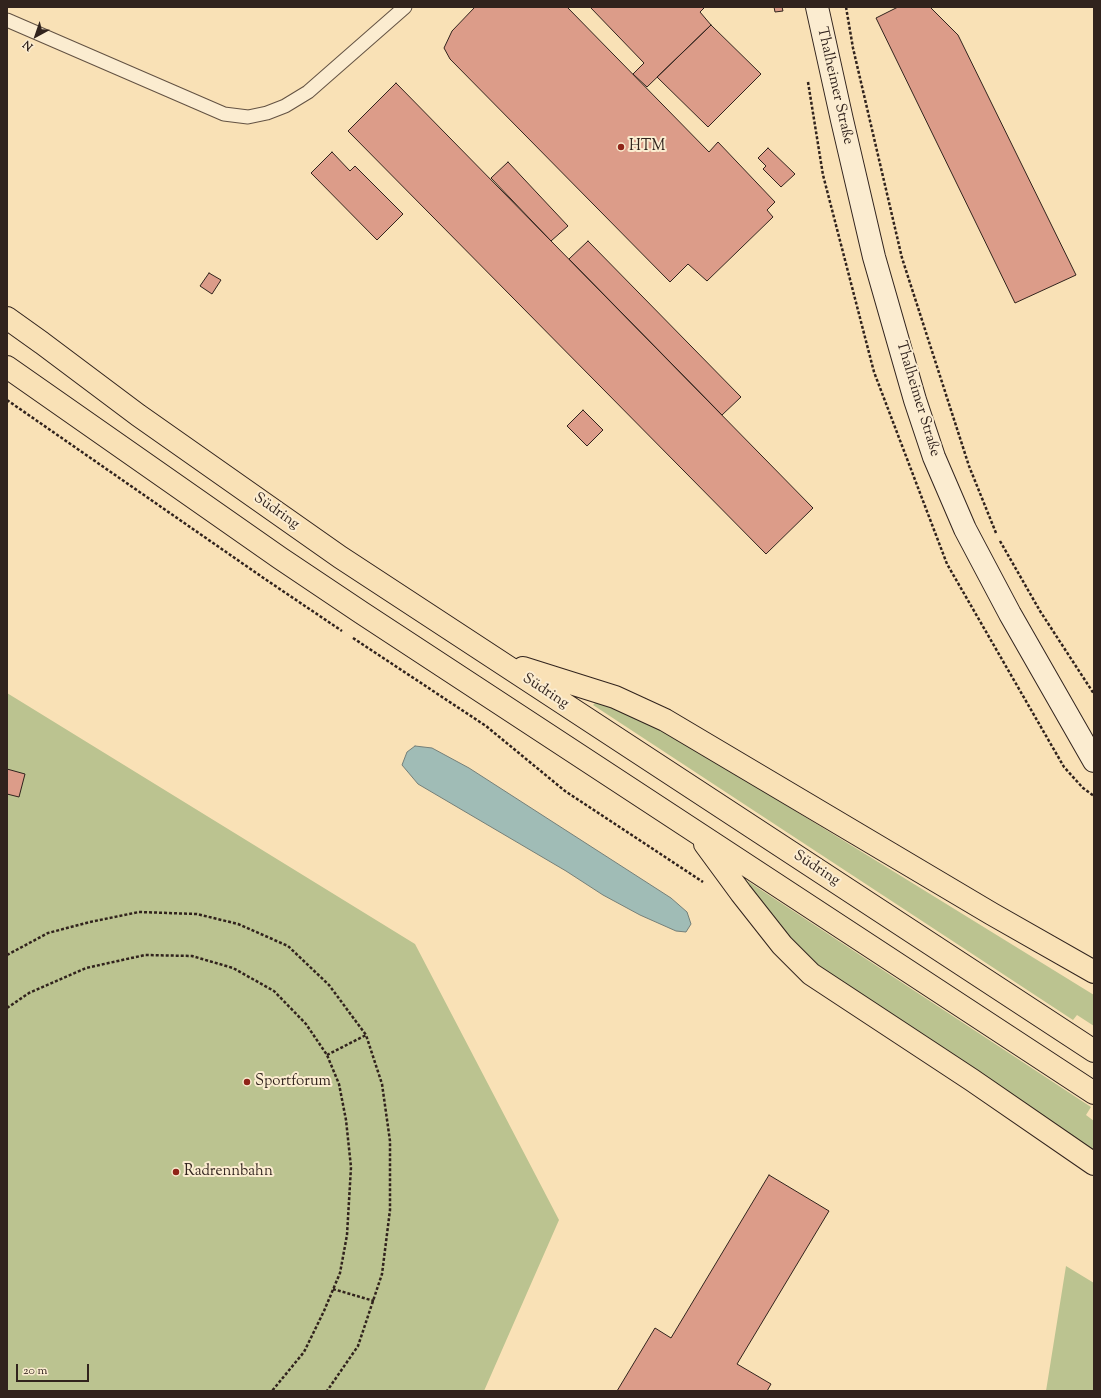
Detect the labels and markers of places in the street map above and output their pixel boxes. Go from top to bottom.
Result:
place label: HTM [629,138,665,156]
marker: HTM [616,142,626,152]
place label: Sportforum [255,1073,331,1091]
marker: Sportforum [242,1077,252,1087]
place label: Radrennbahn [184,1163,273,1181]
marker: Radrennbahn [171,1167,181,1177]

